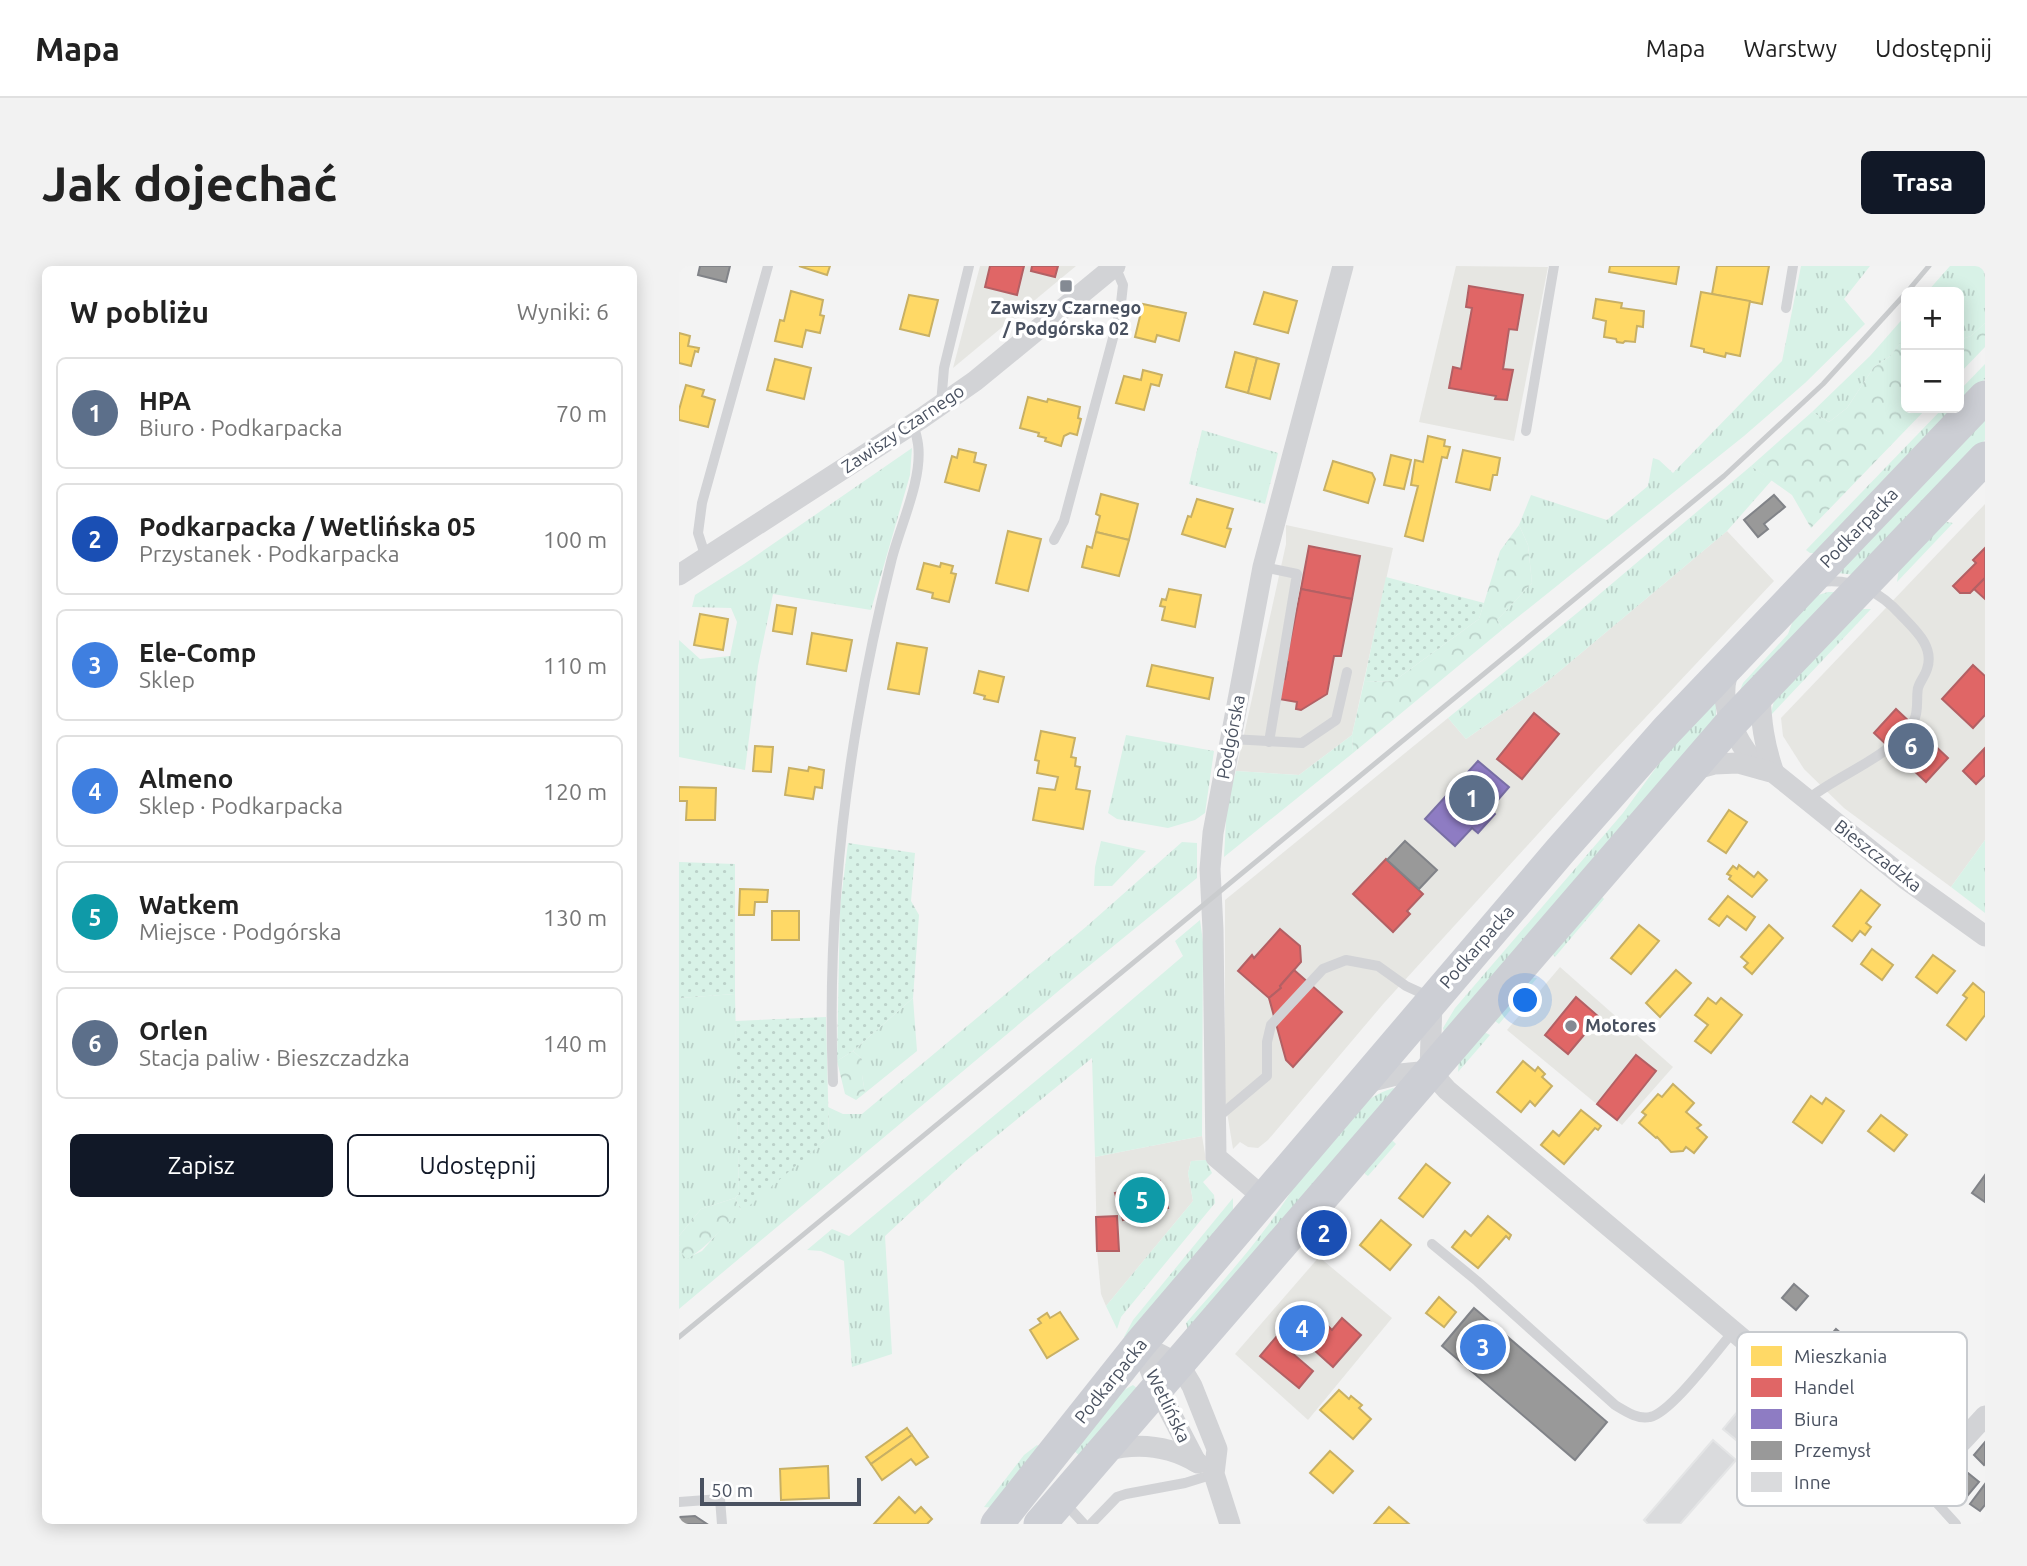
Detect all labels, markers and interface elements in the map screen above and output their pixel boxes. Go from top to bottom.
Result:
text: Mapa [35,30,120,67]
text: Mapa [1646,35,1705,62]
text: Warstwy [1743,35,1837,62]
text: Udostępnij [1875,35,1992,62]
button: Trasa [1861,151,1985,214]
text: Jak dojechać [42,155,337,210]
marker: Zawiszy Czarnego / Podgórska 02 [1058,278,1074,294]
map controls [1901,287,1964,413]
button: + [1901,287,1964,350]
text: W pobliżu [70,295,209,329]
place label: Zawiszy Czarnego / Podgórska 02 [991,297,1141,338]
text: Wyniki: 6 [517,299,609,324]
button: − [1901,350,1964,413]
street label: Zawiszy Czarnego [838,380,967,476]
text: HPA [139,386,191,415]
text: 1 [89,401,101,426]
text: 70 m [556,401,607,426]
text: Biuro · Podkarpacka [139,415,343,440]
street label: Podkarpacka [1815,483,1901,571]
text: Podkarpacka / Wetlińska 05 [139,512,476,541]
text: 2 [89,527,101,552]
text: 100 m [543,527,607,552]
text: Przystanek · Podkarpacka [139,541,400,566]
text: Ele-Comp [139,638,256,667]
text: 3 [89,653,101,678]
text: 110 m [543,653,607,678]
text: Sklep [139,667,195,692]
street label: Podgórska [1212,693,1248,781]
pin: 6 [1888,720,1934,772]
text: Almeno [139,764,233,793]
pin: 1 [1449,772,1495,824]
text: 4 [89,779,101,804]
text: 120 m [543,779,607,804]
text: Sklep · Podkarpacka [139,793,343,818]
street label: Bieszczadzka [1831,815,1926,895]
text: Watkem [139,890,239,919]
street label: Podkarpacka [1435,901,1518,992]
text: 5 [89,905,101,930]
text: 130 m [543,905,607,930]
text: Miejsce · Podgórska [139,919,342,944]
your location [1508,983,1542,1017]
place label: Motores [1585,1015,1656,1035]
text: Orlen [139,1016,208,1045]
marker: Motores [1563,1018,1579,1034]
text: 6 [89,1031,101,1056]
text: 140 m [543,1031,607,1056]
text: Stacja paliw · Bieszczadzka [139,1045,410,1070]
button: Zapisz [70,1134,333,1197]
button: Udostępnij [347,1134,609,1197]
pin: 5 [1119,1174,1165,1226]
pin: 2 [1301,1207,1347,1259]
pin: 4 [1279,1302,1325,1354]
pin: 3 [1460,1321,1506,1373]
legend [1737,1332,1967,1506]
street label: Podkarpacka [1070,1334,1150,1427]
text: Mieszkania [1794,1345,1887,1367]
street label: Wetlińska [1143,1366,1195,1445]
text: Handel [1794,1376,1854,1398]
text: Biura [1794,1408,1838,1430]
text: Przemysł [1794,1439,1871,1461]
text: Inne [1794,1471,1831,1493]
scale bar [700,1475,861,1507]
text: 50 m [711,1479,753,1501]

